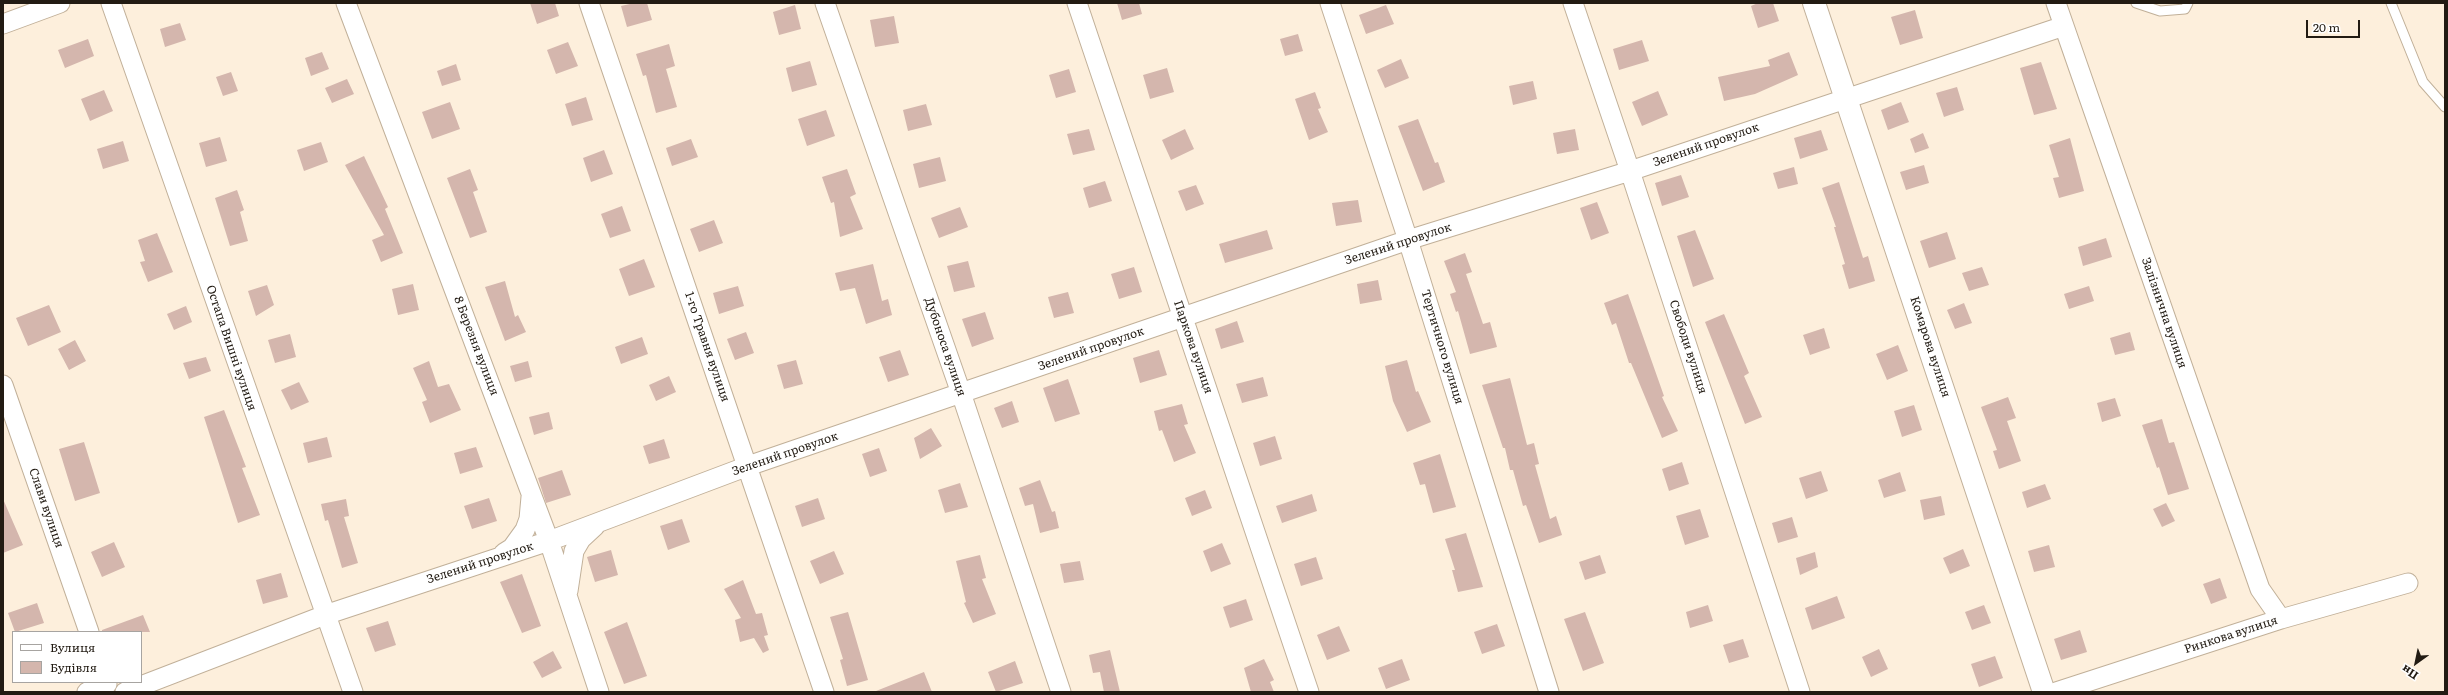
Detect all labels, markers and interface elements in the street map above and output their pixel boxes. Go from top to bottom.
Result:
scale bar [2308,12,2362,38]
text: 20 m [2313,18,2340,36]
street label: Зелений провулок [1651,120,1761,170]
street label: Зелений провулок [1343,220,1453,268]
street label: Залізнична вулиця [2138,256,2190,370]
street label: Остапа Вишні вулиця [203,283,259,413]
street label: Тертичного вулиця [1418,288,1466,406]
street label: 1-го Травня вулиця [681,290,733,404]
street label: 8 Березня вулиця [451,295,501,397]
street label: Комарова вулиця [1907,295,1953,399]
street label: Дубоноса вулиця [921,296,969,398]
street label: Паркова вулиця [1170,298,1216,396]
street label: Свободи вулиця [1666,298,1710,396]
street label: Зелений провулок [1036,324,1146,374]
street label: Зелений провулок [730,429,840,479]
street label: Слави вулиця [26,466,66,550]
street label: Зелений провулок [425,539,535,587]
street label: Ринкова вулиця [2183,613,2279,657]
legend [12,631,142,683]
text: Вулиця [50,638,95,656]
north arrow [2396,643,2436,683]
text: Будівля [50,658,97,676]
text: Пн [2398,662,2421,684]

